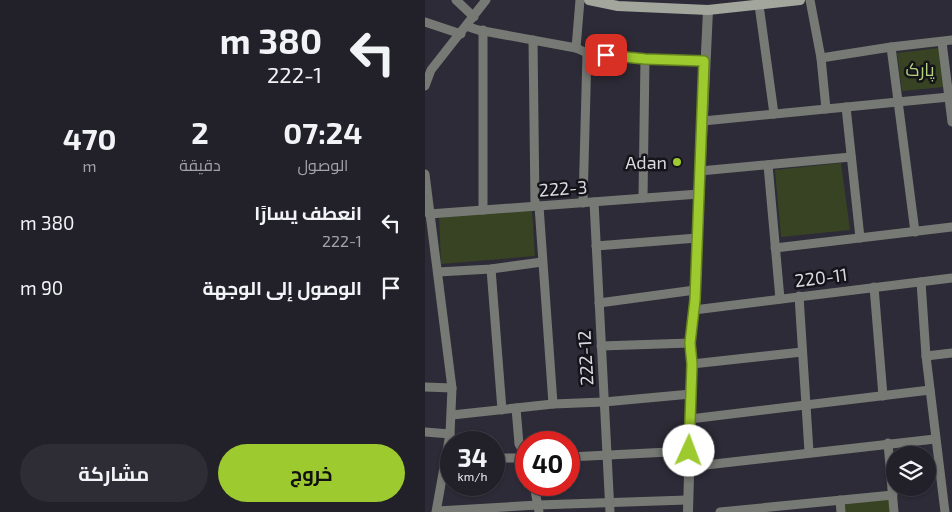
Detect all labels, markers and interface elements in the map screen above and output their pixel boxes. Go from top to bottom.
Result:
text: 380 m [220,19,322,61]
icon: left [340,20,405,85]
pin [585,34,627,76]
icon: arrive [592,41,620,69]
park label: پارک [906,58,935,82]
text: 222-1 [267,61,322,87]
text: 2 [191,114,209,150]
text: 07:24 [283,114,362,150]
text: 470 [63,120,117,156]
place label: Adan [625,151,667,173]
text: دقيقة [179,155,221,174]
text: الوصول [297,155,348,174]
text: m [83,156,97,175]
marker: Adan [671,156,683,168]
street label: 222-3 [538,175,588,201]
text: انعطف يسارًا [254,201,362,224]
icon: left [377,209,405,237]
text: 380 m [20,211,74,234]
text: 222-1 [322,231,362,250]
street label: 220-11 [793,263,849,291]
icon: arrive [377,274,405,302]
text: 90 m [20,276,63,299]
text: الوصول إلى الوجهة [202,276,362,299]
street label: 222-12 [573,330,597,386]
position arrow [662,424,714,476]
speed limit sign: 40 [515,431,580,496]
text: 34 [457,442,488,472]
button: مشاركة [20,444,208,502]
button: خروج [218,444,405,502]
map controls [886,446,936,496]
button: layers [886,446,936,496]
text: km/h [458,469,487,483]

